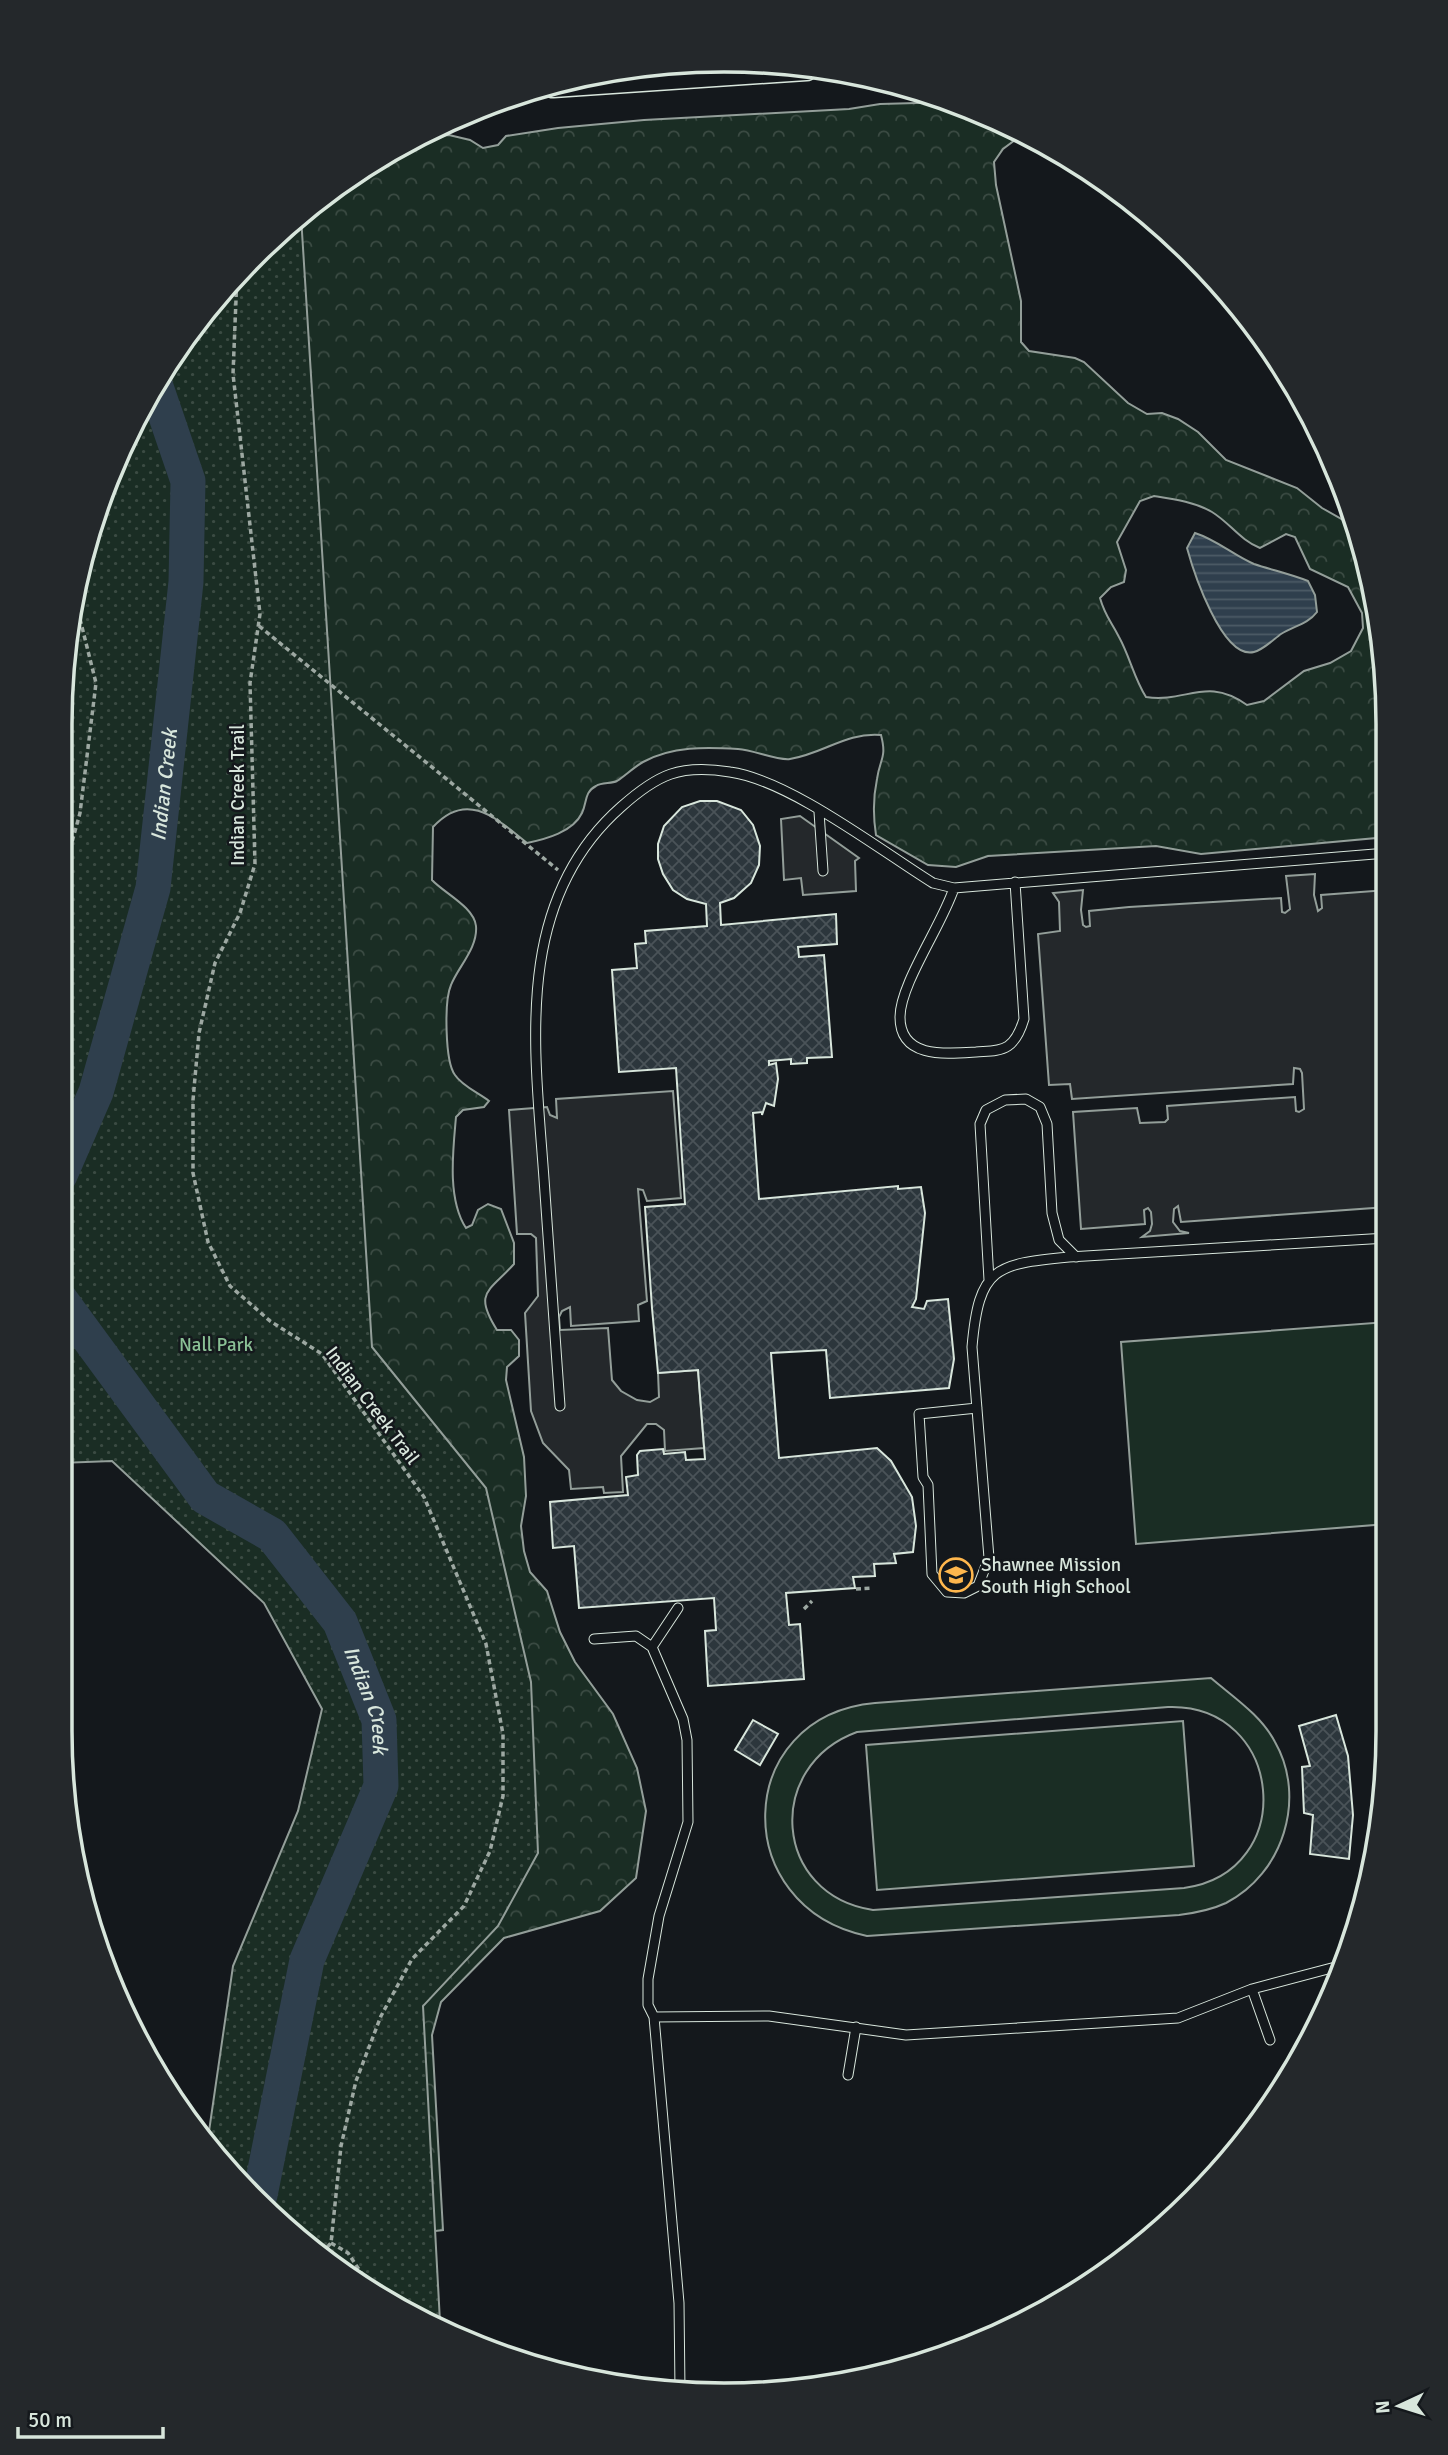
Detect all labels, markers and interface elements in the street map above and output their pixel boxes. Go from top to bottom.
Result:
street label: Indian Creek Trail [226,724,250,866]
water label: Indian Creek [145,725,183,842]
park label: Nall Park [179,1333,254,1357]
street label: Indian Creek Trail [320,1342,424,1469]
place label: Shawnee Mission South High School [981,1553,1131,1599]
school or university icon: Shawnee Mission South High School [937,1556,975,1594]
water label: Indian Creek [338,1642,393,1757]
north arrow [1364,2371,1434,2441]
scale bar [18,2396,163,2440]
text: N [1371,2400,1395,2415]
text: 50 m [28,2407,72,2433]

